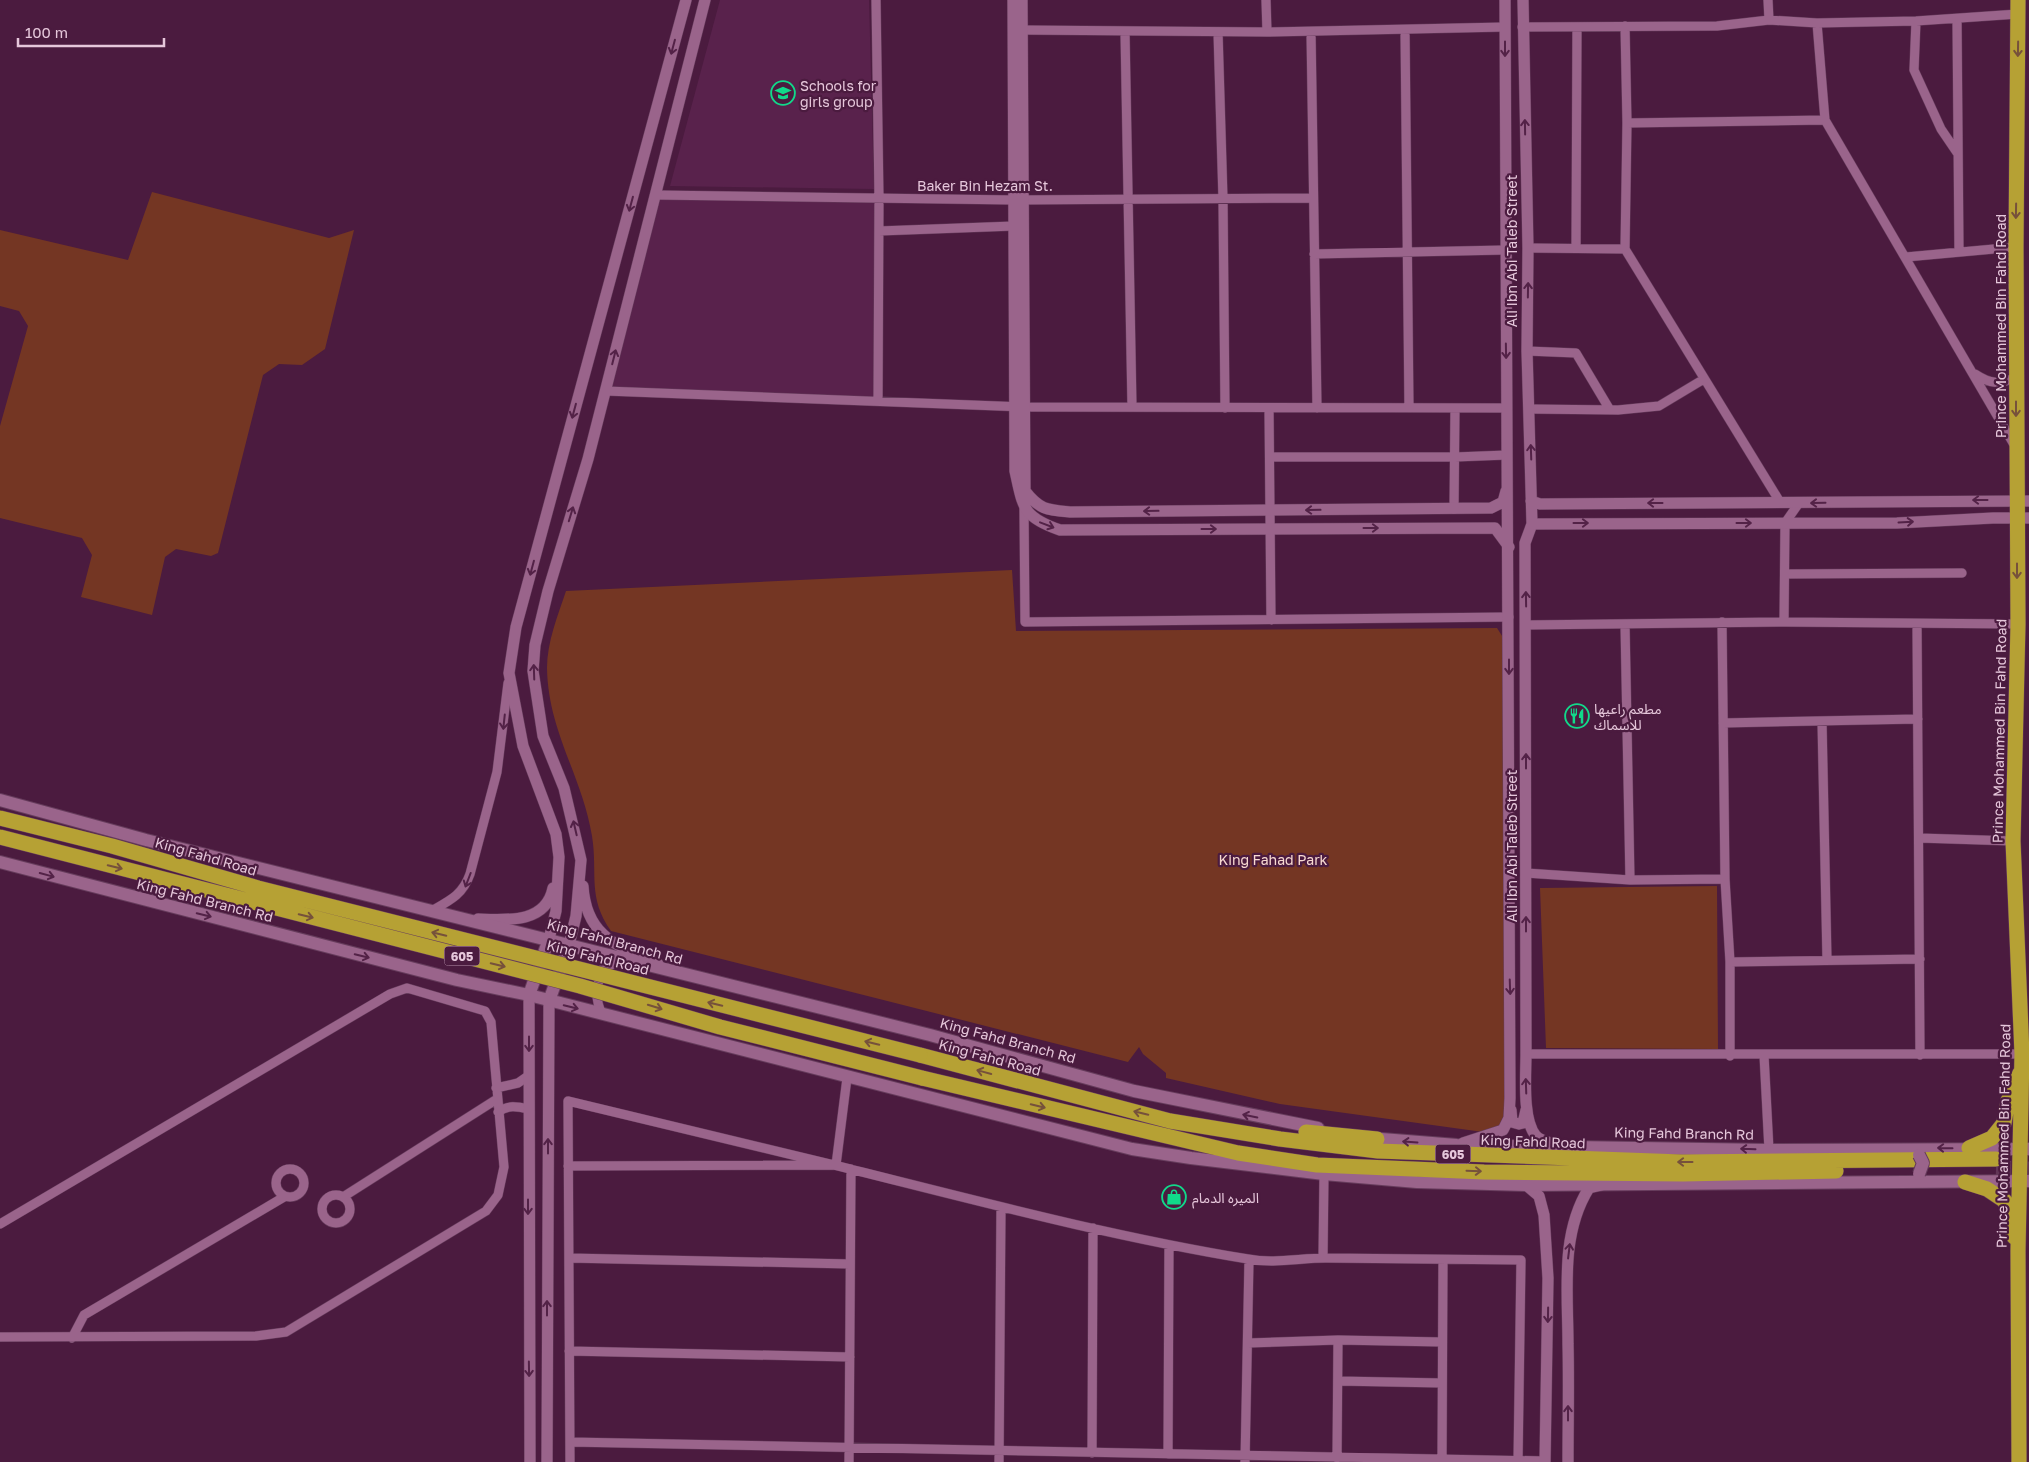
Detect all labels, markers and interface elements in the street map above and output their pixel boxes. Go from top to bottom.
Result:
scale bar [18,15,164,47]
text: 100 m [25,23,68,41]
one-way arrow [668,39,677,55]
one-way arrow [1500,40,1510,56]
one-way arrow [2013,40,2023,56]
place label: Schools for girls group [800,77,877,110]
school or university icon: Schools for girls group [770,80,796,106]
one-way arrow [1520,119,1530,136]
street label: Ali Ibn Abi Taleb Street [1503,175,1520,327]
street label: Baker Bin Hezam St. [917,177,1053,194]
one-way arrow [625,195,635,211]
one-way arrow [2011,202,2021,219]
street label: Prince Mohammed Bin Fahd Road [1992,214,2009,438]
one-way arrow [1523,282,1532,298]
one-way arrow [1501,342,1511,359]
one-way arrow [610,350,620,366]
one-way arrow [2011,400,2021,416]
one-way arrow [569,403,579,419]
one-way arrow [1526,444,1536,460]
one-way arrow [1973,495,1989,505]
one-way arrow [1648,498,1664,508]
one-way arrow [1810,498,1826,508]
one-way arrow [1306,505,1322,515]
one-way arrow [567,506,577,522]
one-way arrow [1143,507,1159,516]
one-way arrow [1572,518,1589,528]
one-way arrow [1735,518,1751,528]
one-way arrow [1898,518,1914,527]
one-way arrow [1039,521,1054,530]
one-way arrow [1363,523,1379,532]
one-way arrow [1200,524,1217,534]
one-way arrow [527,560,536,576]
one-way arrow [2012,562,2022,579]
one-way arrow [1521,591,1531,607]
street label: Prince Mohammed Bin Fahd Road [1989,619,2009,843]
one-way arrow [1504,658,1514,675]
one-way arrow [529,664,539,680]
place label: مطعم راعيها للاسماك [1594,700,1662,733]
restaurant icon: مطعم راعيها للاسماك [1564,703,1590,729]
one-way arrow [499,713,509,729]
one-way arrow [1521,753,1531,770]
street label: Ali Ibn Abi Taleb Street [1503,770,1520,922]
one-way arrow [570,820,579,836]
street label: King Fahd Road [153,833,259,879]
park label: King Fahad Park [1218,851,1328,868]
one-way arrow [107,863,123,872]
one-way arrow [39,870,55,880]
one-way arrow [463,871,472,887]
street label: King Fahd Branch Rd [135,875,275,925]
one-way arrow [196,911,212,921]
one-way arrow [298,911,314,921]
street label: King Fahd Branch Rd [545,915,685,967]
one-way arrow [1521,916,1531,932]
one-way arrow [431,929,447,938]
street label: King Fahd Road [545,936,651,978]
road number: 605 [444,946,480,966]
one-way arrow [353,951,369,961]
one-way arrow [489,961,505,970]
one-way arrow [1505,979,1514,995]
one-way arrow [707,998,723,1008]
one-way arrow [562,1002,578,1012]
one-way arrow [646,1002,662,1012]
street label: King Fahd Branch Rd [938,1014,1078,1066]
street label: Prince Mohammed Bin Fahd Road [1993,1024,2013,1248]
street label: King Fahd Road [937,1035,1043,1079]
one-way arrow [524,1036,534,1052]
one-way arrow [865,1038,881,1048]
one-way arrow [976,1067,992,1076]
one-way arrow [1522,1078,1531,1094]
one-way arrow [1029,1102,1045,1112]
one-way arrow [1133,1108,1149,1117]
one-way arrow [1243,1111,1259,1120]
street label: King Fahd Branch Rd [1614,1123,1754,1143]
street label: King Fahd Road [1480,1131,1586,1151]
one-way arrow [1403,1137,1419,1146]
one-way arrow [543,1138,553,1154]
one-way arrow [1938,1143,1954,1153]
road number: 605 [1436,1144,1470,1164]
one-way arrow [1740,1144,1756,1154]
one-way arrow [1677,1157,1694,1167]
one-way arrow [1466,1167,1482,1176]
shop icon: الميره الدمام [1161,1184,1187,1210]
place label: الميره الدمام [1192,1189,1259,1209]
one-way arrow [523,1198,533,1214]
one-way arrow [1565,1243,1575,1259]
one-way arrow [542,1301,552,1317]
one-way arrow [1543,1306,1553,1323]
one-way arrow [524,1360,534,1377]
one-way arrow [1563,1406,1573,1422]

